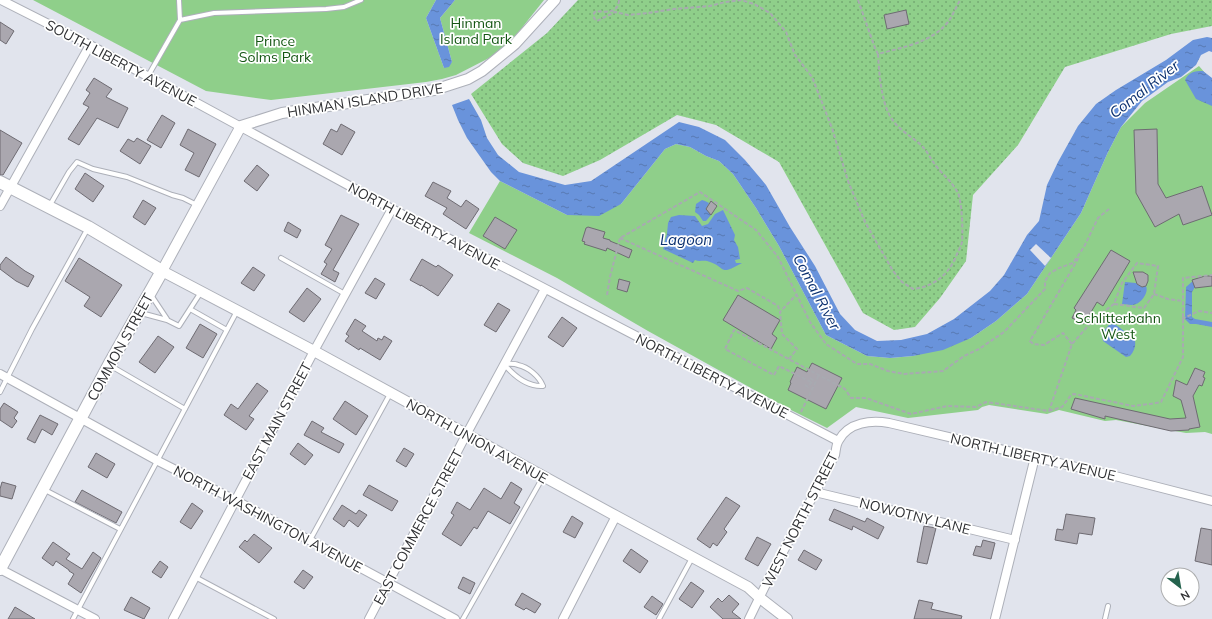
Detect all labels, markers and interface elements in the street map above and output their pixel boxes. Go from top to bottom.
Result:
park label: Hinman Island Park [440,14,513,48]
street label: SOUTH LIBERTY AVENUE [43,16,199,110]
park label: Prince Solms Park [239,32,312,66]
water label: Comal River [1105,56,1183,122]
street label: HINMAN ISLAND DRIVE [286,79,444,121]
street label: NORTH LIBERTY AVENUE [345,178,503,274]
water label: Lagoon [660,230,712,249]
water label: Comal River [789,251,845,334]
street label: COMMON STREET [83,290,157,404]
park label: Schlitterbahn West [1075,309,1161,343]
street label: NORTH LIBERTY AVENUE [633,330,791,422]
street label: EAST MAIN STREET [238,359,316,483]
street label: NORTH UNION AVENUE [403,395,551,487]
street label: NORTH LIBERTY AVENUE [949,429,1117,485]
street label: EAST COMMERCE STREET [369,446,467,608]
street label: WEST NORTH STREET [758,449,842,591]
street label: NORTH WASHINGTON AVENUE [170,461,366,577]
street label: NOWOTNY LANE [858,493,972,539]
north arrow [1160,567,1200,607]
text: N [1178,587,1192,604]

